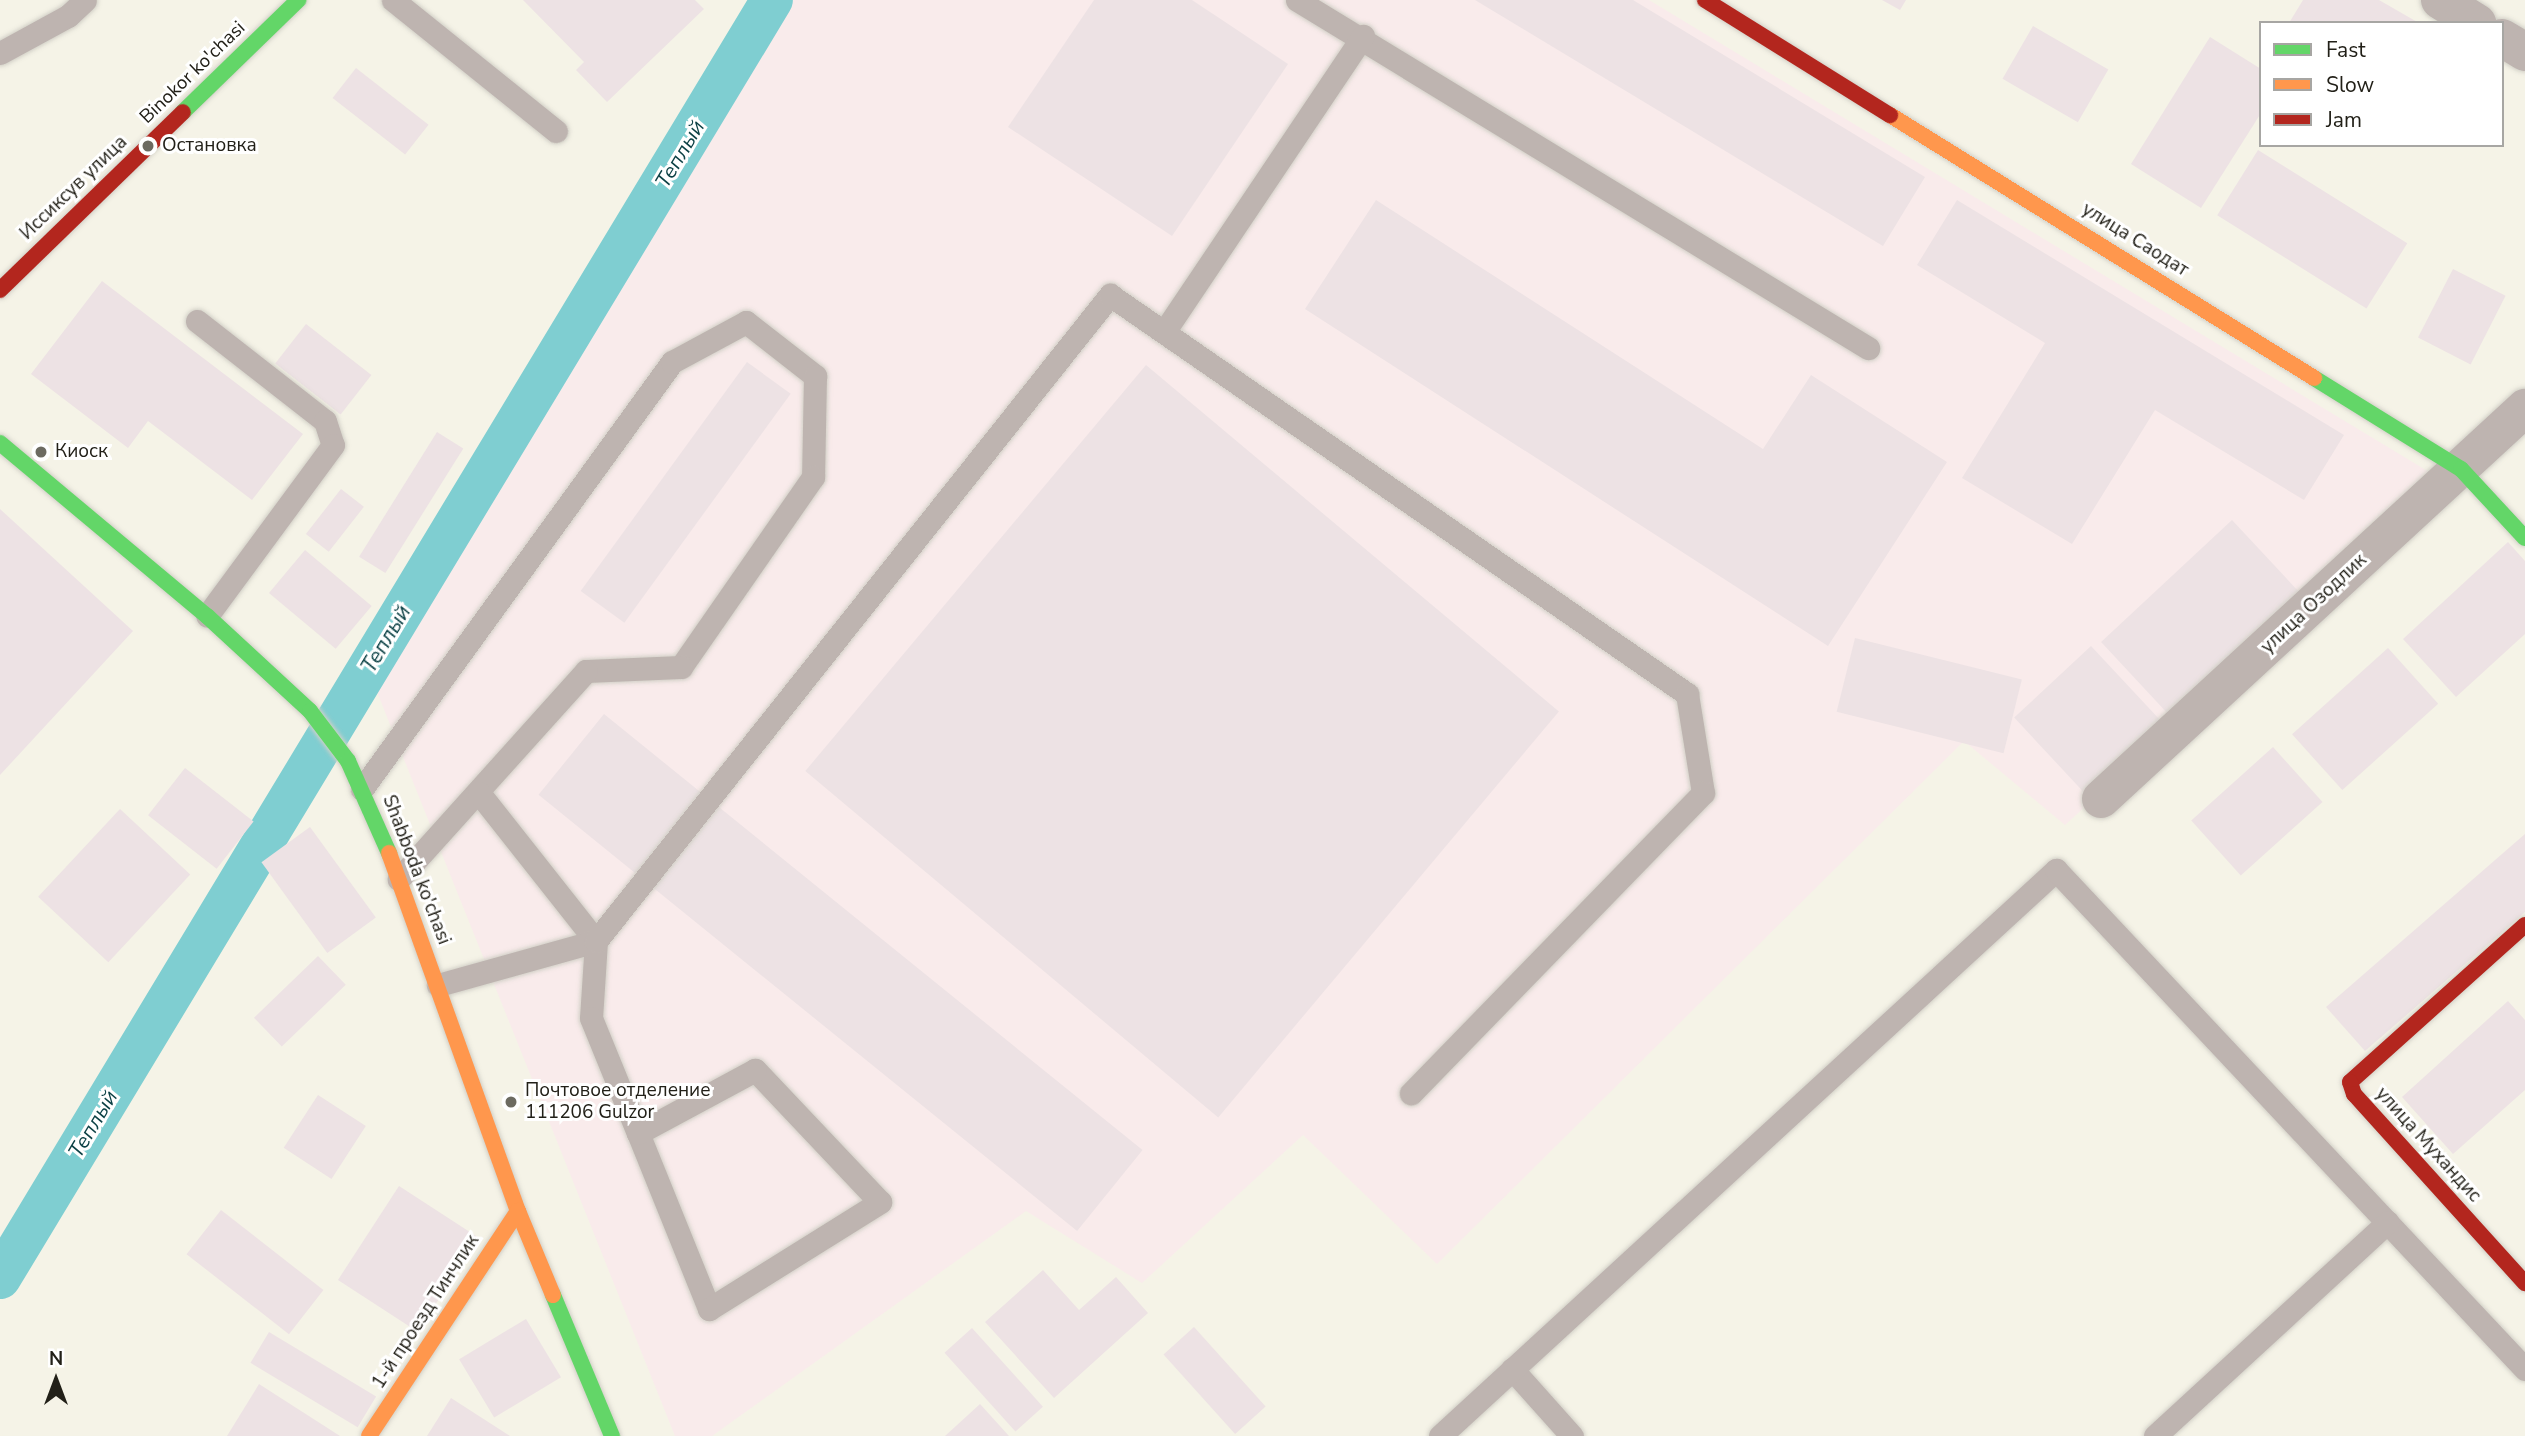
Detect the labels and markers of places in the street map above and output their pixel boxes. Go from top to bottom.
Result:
place label: Остановка [162,135,257,157]
marker: Остановка [140,138,156,154]
place label: Киоск [55,441,108,463]
marker: Киоск [33,444,49,460]
place label: Почтовое отделение 111206 Gulzor [525,1080,711,1124]
marker: Почтовое отделение 111206 Gulzor [503,1094,519,1110]

